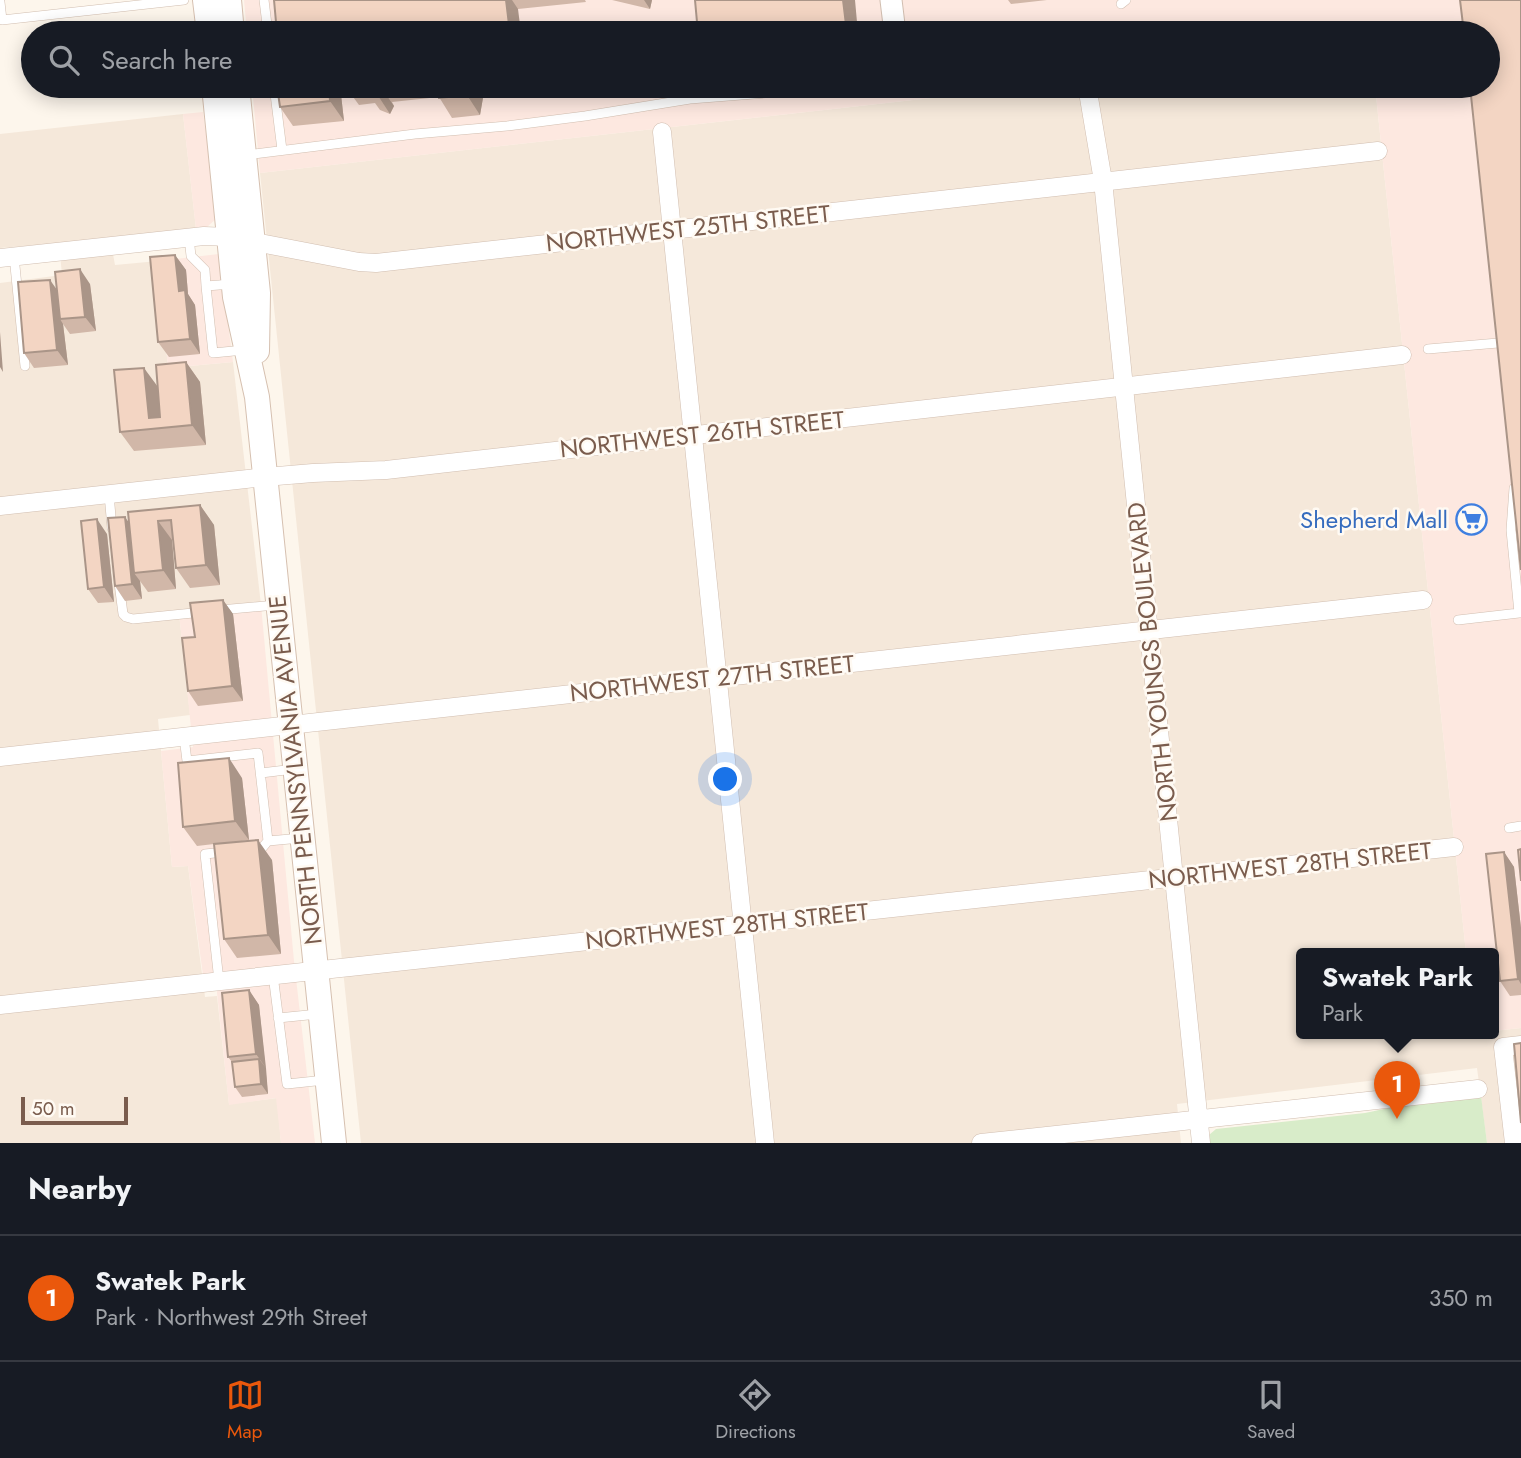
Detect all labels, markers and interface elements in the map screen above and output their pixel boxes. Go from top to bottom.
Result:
search box [21,21,1500,98]
icon: search [45,41,83,79]
text: Search here [101,41,233,79]
street label: NORTHWEST 25TH STREET [544,196,832,260]
street label: NORTHWEST 26TH STREET [558,402,846,466]
street label: NORTH YOUNGS BOULEVARD [1118,501,1186,823]
place label: Shepherd Mall [1300,502,1448,537]
supermarket icon: Shepherd Mall [1454,502,1488,536]
street label: NORTH PENNSYLVANIA AVENUE [259,594,331,946]
street label: NORTHWEST 27TH STREET [568,646,856,710]
your location [708,762,742,796]
street label: NORTHWEST 28TH STREET [1147,833,1433,897]
street label: NORTHWEST 28TH STREET [584,894,870,958]
popup [1296,948,1499,1039]
text: Swatek Park [1322,958,1473,996]
text: Park [1322,996,1363,1030]
pin: 1 [1374,1061,1420,1119]
scale bar [21,1094,128,1126]
text: 50 m [32,1095,75,1122]
text: Nearby [28,1167,131,1210]
text: Swatek Park [95,1262,246,1300]
text: 1 [45,1281,57,1315]
text: 350 m [1429,1281,1493,1315]
text: Park · Northwest 29th Street [95,1300,367,1334]
tab: Map [226,1376,264,1445]
tab: Directions [715,1376,796,1445]
tab: Saved [1247,1376,1295,1445]

